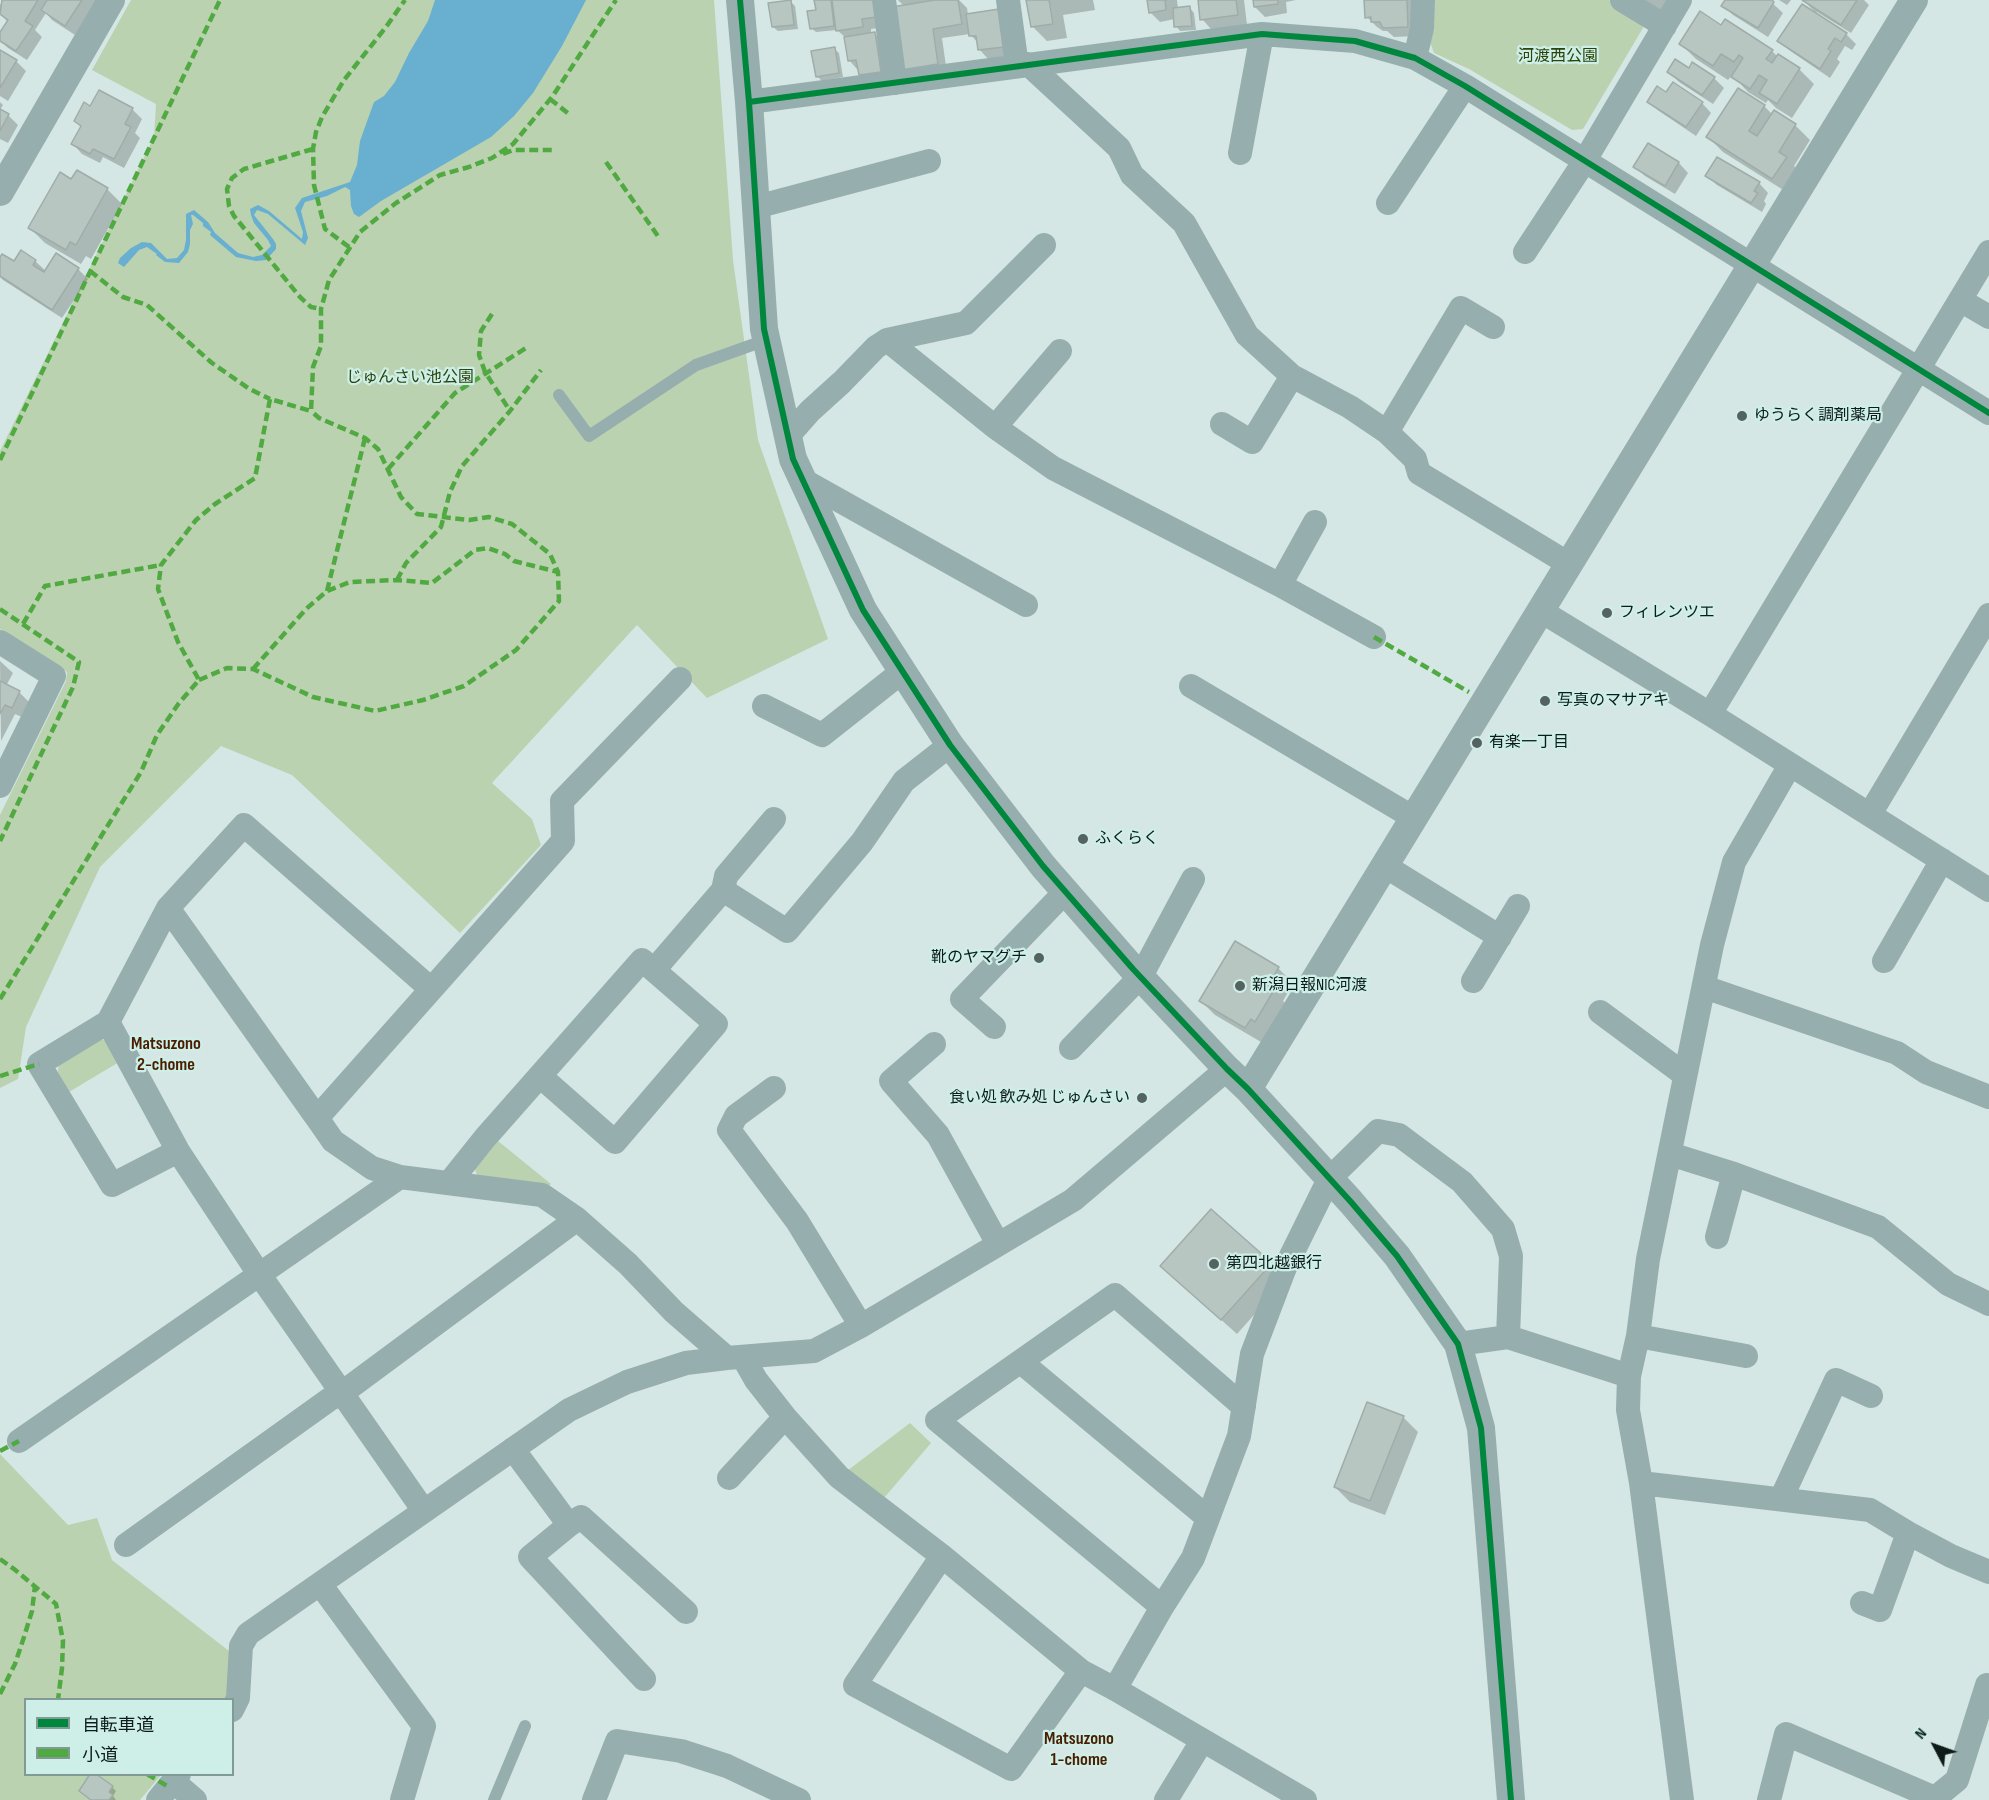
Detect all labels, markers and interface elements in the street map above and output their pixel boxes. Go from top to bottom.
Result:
park label: 河渡西公園 [1518,47,1598,67]
park label: じゅんさい池公園 [346,368,474,388]
place label: ゆうらく調剤薬局 [1754,406,1882,426]
marker: ゆうらく調剤薬局 [1735,409,1749,423]
place label: フィレンツエ [1619,603,1715,623]
marker: フィレンツエ [1600,606,1614,620]
place label: 写真のマサアキ [1557,691,1669,711]
marker: 写真のマサアキ [1538,694,1552,708]
place label: 有楽一丁目 [1489,733,1569,753]
marker: 有楽一丁目 [1470,736,1484,750]
place label: ふくらく [1095,829,1159,849]
marker: ふくらく [1076,832,1090,846]
place label: 靴のヤマグチ [931,948,1027,968]
marker: 靴のヤマグチ [1032,951,1046,965]
place label: 新潟日報NIC河渡 [1252,976,1367,996]
marker: 新潟日報NIC河渡 [1233,979,1247,993]
district label: Matsuzono 2-chome [131,1033,201,1076]
place label: 食い処 飲み処 じゅんさい [949,1088,1130,1108]
marker: 食い処 飲み処 じゅんさい [1135,1091,1149,1105]
place label: 第四北越銀行 [1226,1254,1322,1274]
marker: 第四北越銀行 [1207,1257,1221,1271]
legend [24,1698,234,1776]
text: 自転車道 [82,1715,154,1736]
north arrow [1905,1716,1965,1776]
text: N [1911,1724,1931,1743]
district label: Matsuzono 1-chome [1044,1728,1114,1770]
text: 小道 [82,1745,118,1766]

